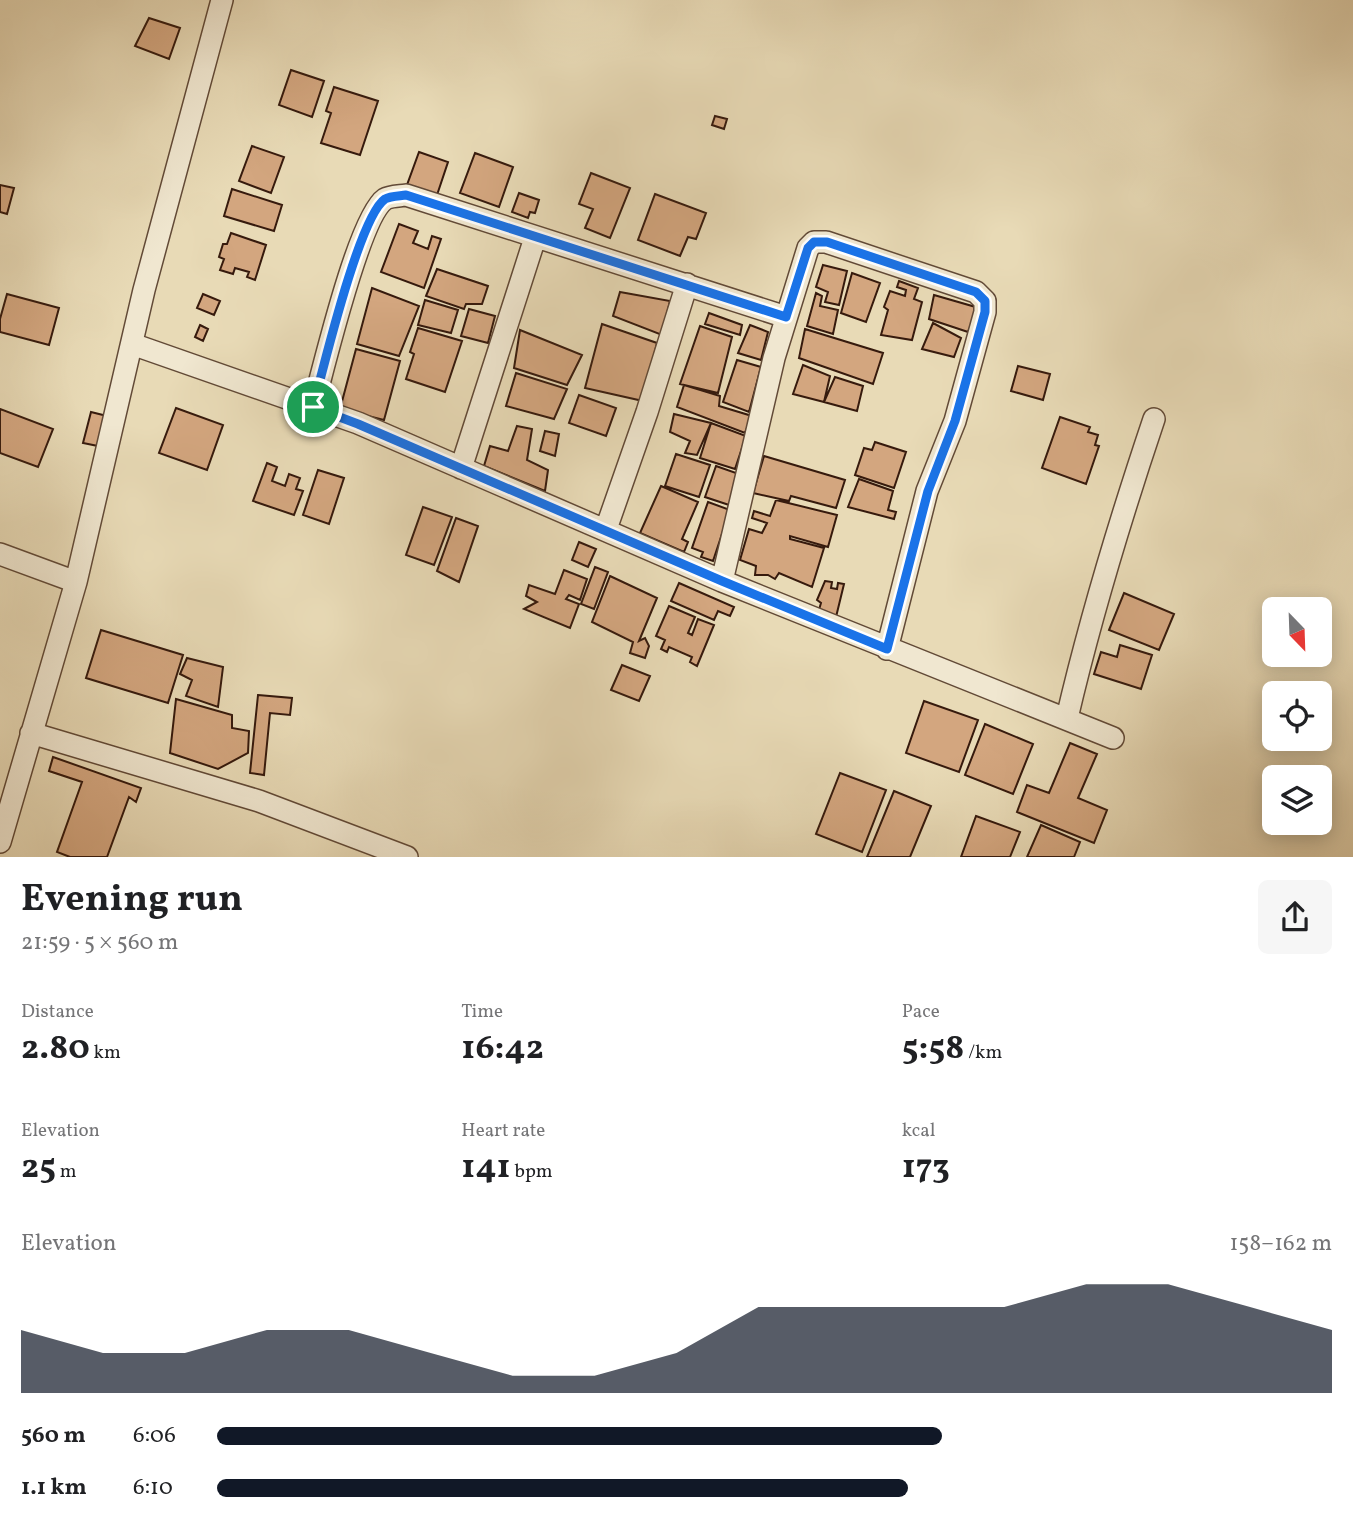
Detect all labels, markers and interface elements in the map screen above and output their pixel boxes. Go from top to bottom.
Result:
pin [283,377,343,437]
icon: arrive [294,388,332,426]
north arrow [1262,597,1332,667]
map controls [1262,597,1332,835]
button: locate [1262,681,1332,751]
button: layers [1262,765,1332,835]
text: Evening run [21,874,243,927]
button: share [1258,880,1332,954]
text: 21:59 · 5 × 560 m [21,927,178,959]
text: Distance [21,999,94,1025]
text: Time [461,999,503,1025]
text: Pace [902,999,940,1025]
text: 2.80 [21,1025,90,1073]
text: 16:42 [461,1025,544,1073]
text: 5:58 [902,1025,964,1073]
text: km [90,1040,121,1066]
text: /km [964,1040,1002,1066]
text: Elevation [21,1118,100,1144]
text: Heart rate [461,1118,545,1144]
text: kcal [902,1118,935,1144]
text: 25 [21,1144,56,1192]
text: 141 [461,1144,511,1192]
text: 173 [902,1144,950,1192]
text: m [56,1159,77,1185]
text: bpm [511,1159,553,1185]
text: Elevation [21,1228,117,1260]
text: 158–162 m [1229,1228,1332,1260]
text: 560 m [21,1420,86,1452]
text: 6:06 [133,1420,176,1452]
text: 1.1 km [21,1472,87,1504]
text: 6:10 [133,1472,173,1504]

